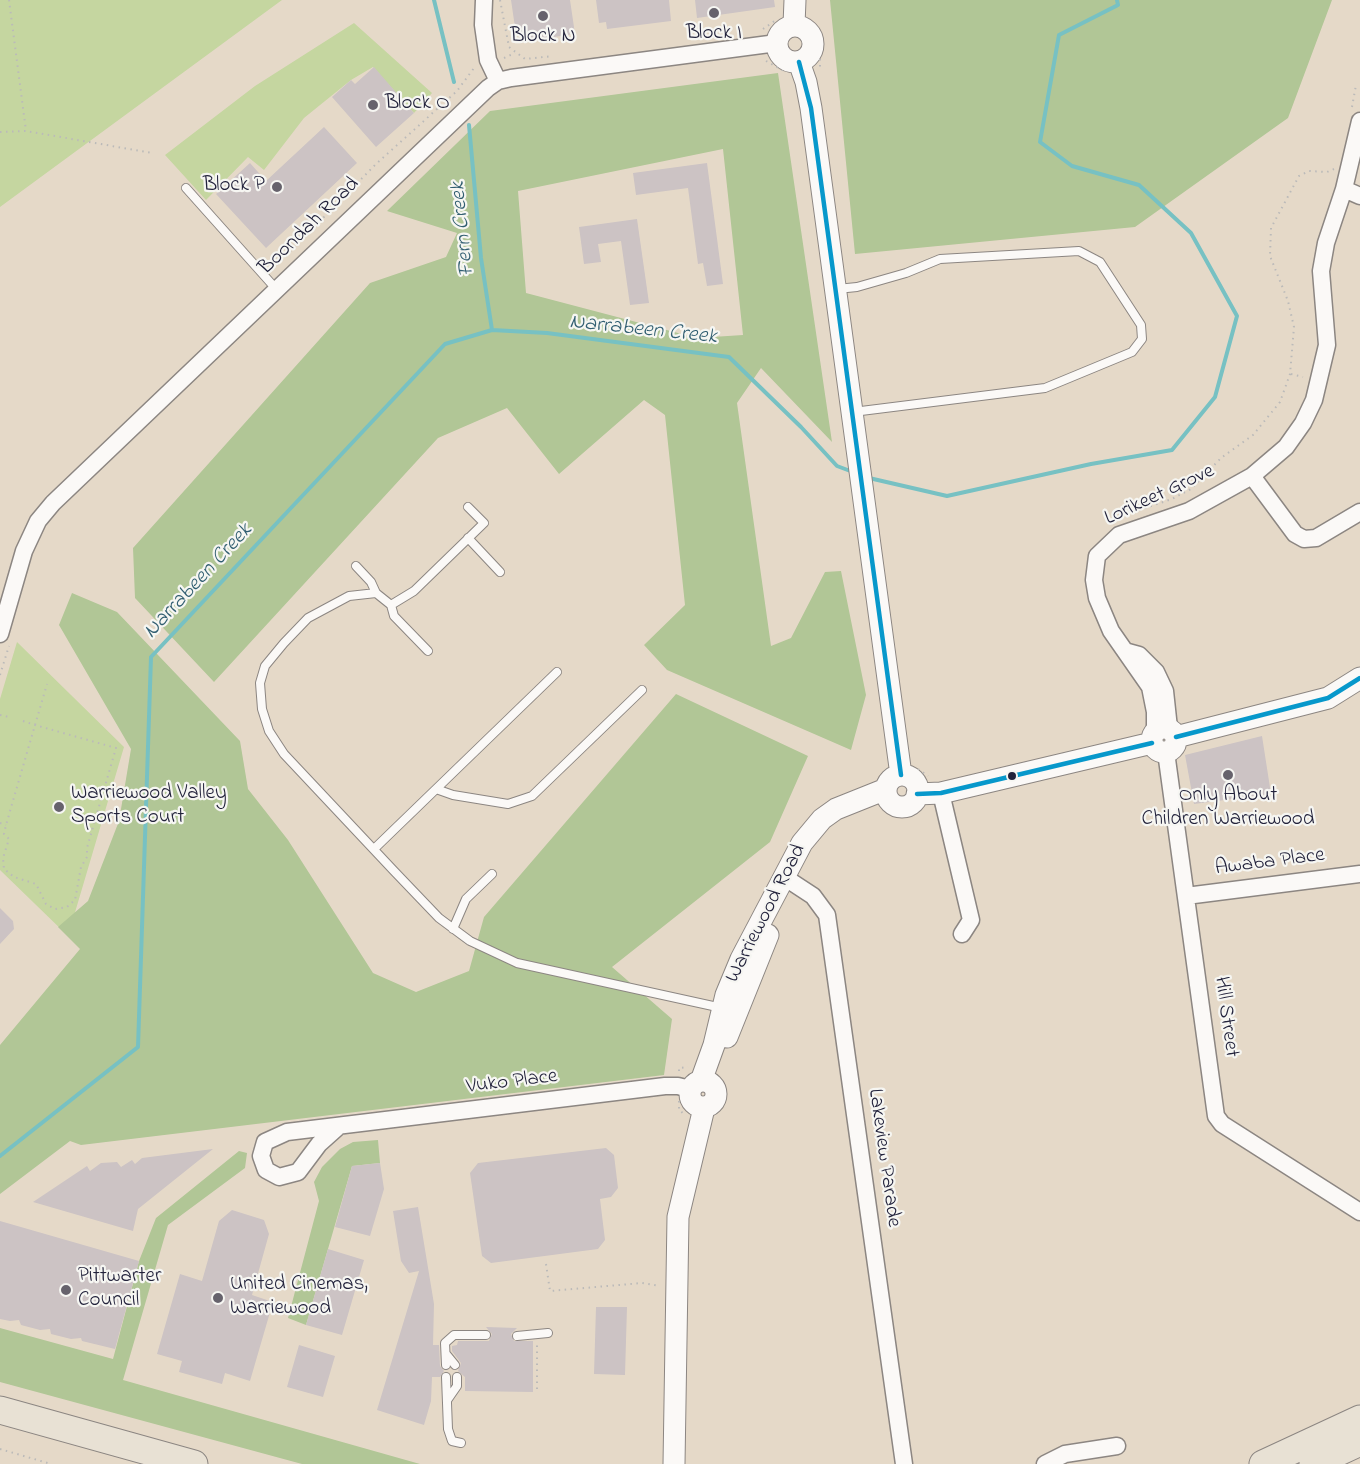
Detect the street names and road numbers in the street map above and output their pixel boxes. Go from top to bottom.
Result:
street label: Boondah Road [254,173,366,281]
street label: Lorikeet Grove [1101,460,1219,532]
street label: Warriewood Road [721,841,813,987]
street label: Awaba Place [1214,844,1326,882]
street label: Hill Street [1207,975,1243,1059]
street label: Vuko Place [465,1065,559,1101]
street label: Lakeview Parade [861,1087,905,1229]

